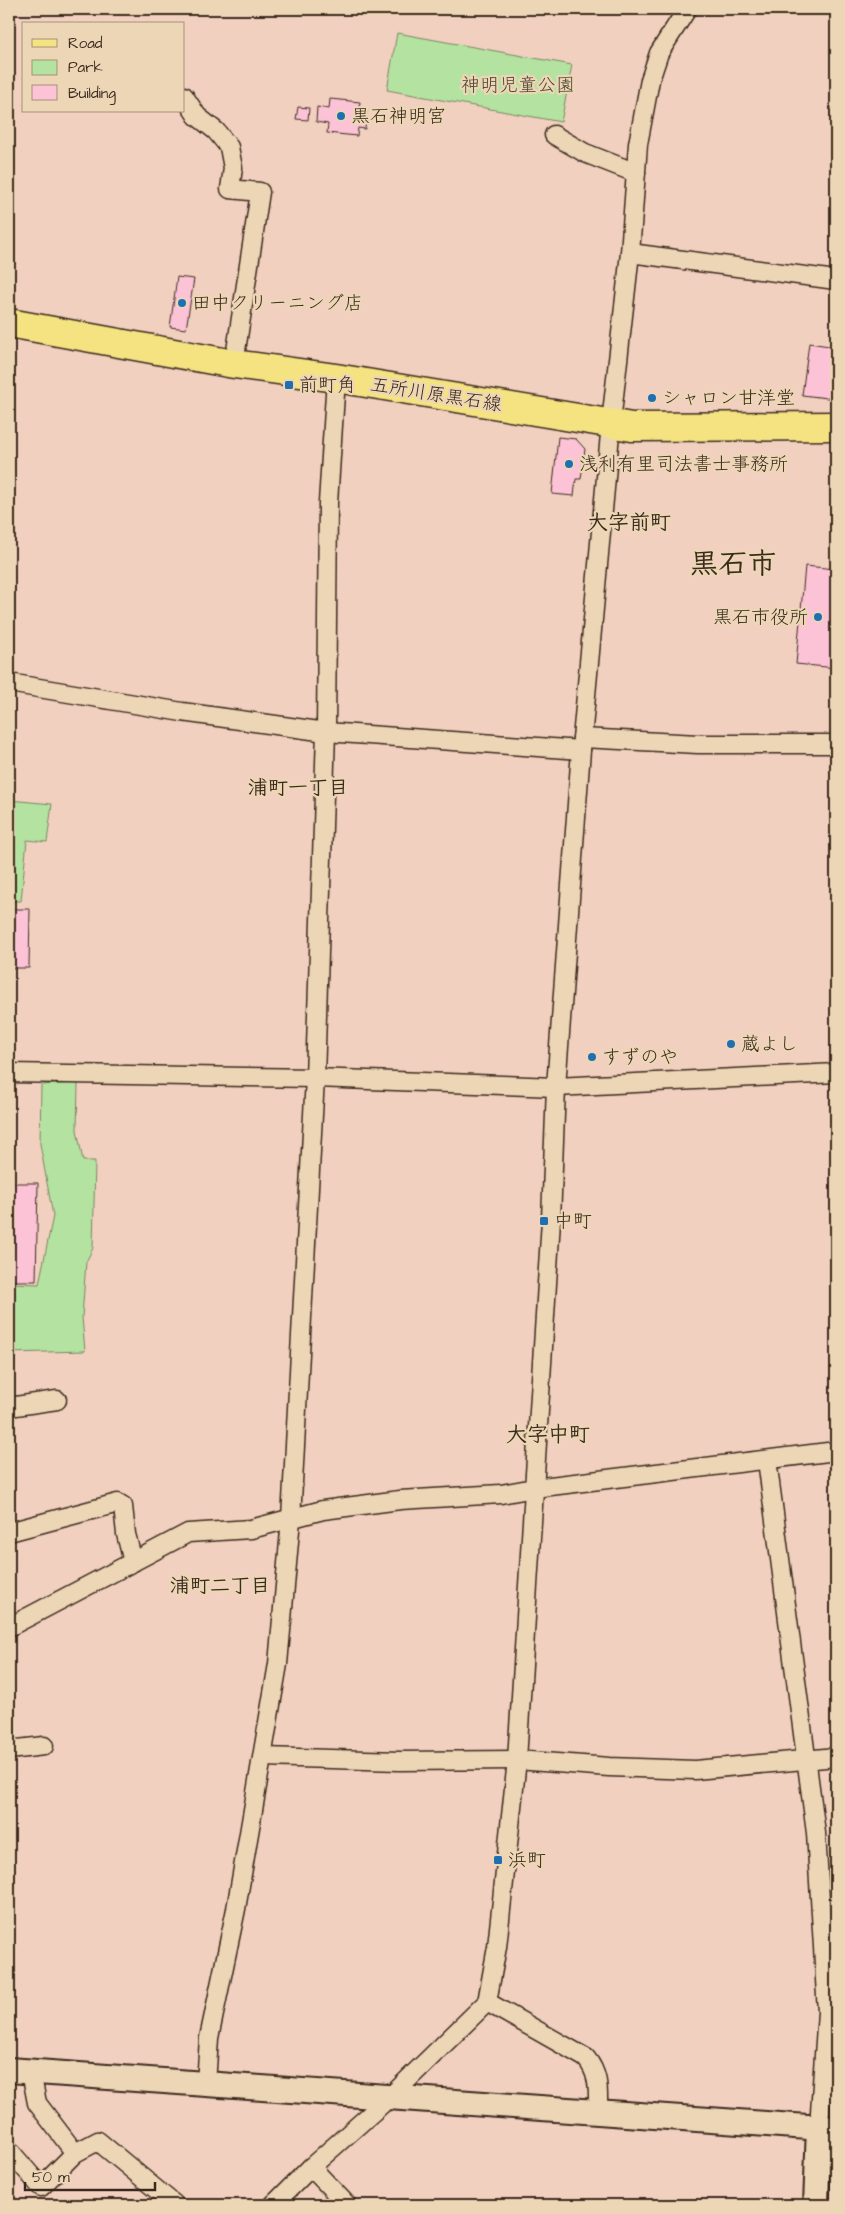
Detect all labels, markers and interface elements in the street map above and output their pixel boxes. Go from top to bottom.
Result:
legend [22,22,185,112]
text: Road [68,33,103,54]
text: Park [68,57,103,78]
park label: 神明児童公園 [461,72,575,99]
text: Building [68,83,116,105]
place label: 黒石神明宮 [351,103,446,130]
marker: 黒石神明宮 [335,110,347,122]
place label: 田中クリーニング店 [192,290,363,317]
marker: 田中クリーニング店 [176,297,188,309]
street label: 五所川原黒石線 [368,371,504,419]
place label: 前町角 [299,372,356,399]
marker: 前町角 [283,379,295,391]
place label: シャロン甘洋堂 [662,385,795,412]
marker: シャロン甘洋堂 [646,392,658,404]
place label: 浅利有里司法書士事務所 [579,451,788,478]
marker: 浅利有里司法書士事務所 [563,458,575,470]
district label: 大字前町 [587,508,671,537]
district label: 黒石市 [689,544,777,585]
place label: 黒石市役所 [713,604,808,631]
marker: 黒石市役所 [812,611,824,623]
district label: 浦町一丁目 [248,774,348,802]
place label: 蔵よし [741,1031,798,1058]
marker: 蔵よし [725,1038,737,1050]
place label: すずのや [602,1044,678,1071]
marker: すずのや [586,1051,598,1063]
place label: 中町 [554,1208,592,1235]
marker: 中町 [538,1215,550,1227]
district label: 大字中町 [506,1420,590,1449]
district label: 浦町二丁目 [170,1572,270,1600]
place label: 浜町 [508,1847,546,1874]
marker: 浜町 [492,1854,504,1866]
scale bar [25,2159,155,2191]
text: 50 m [32,2167,70,2188]

